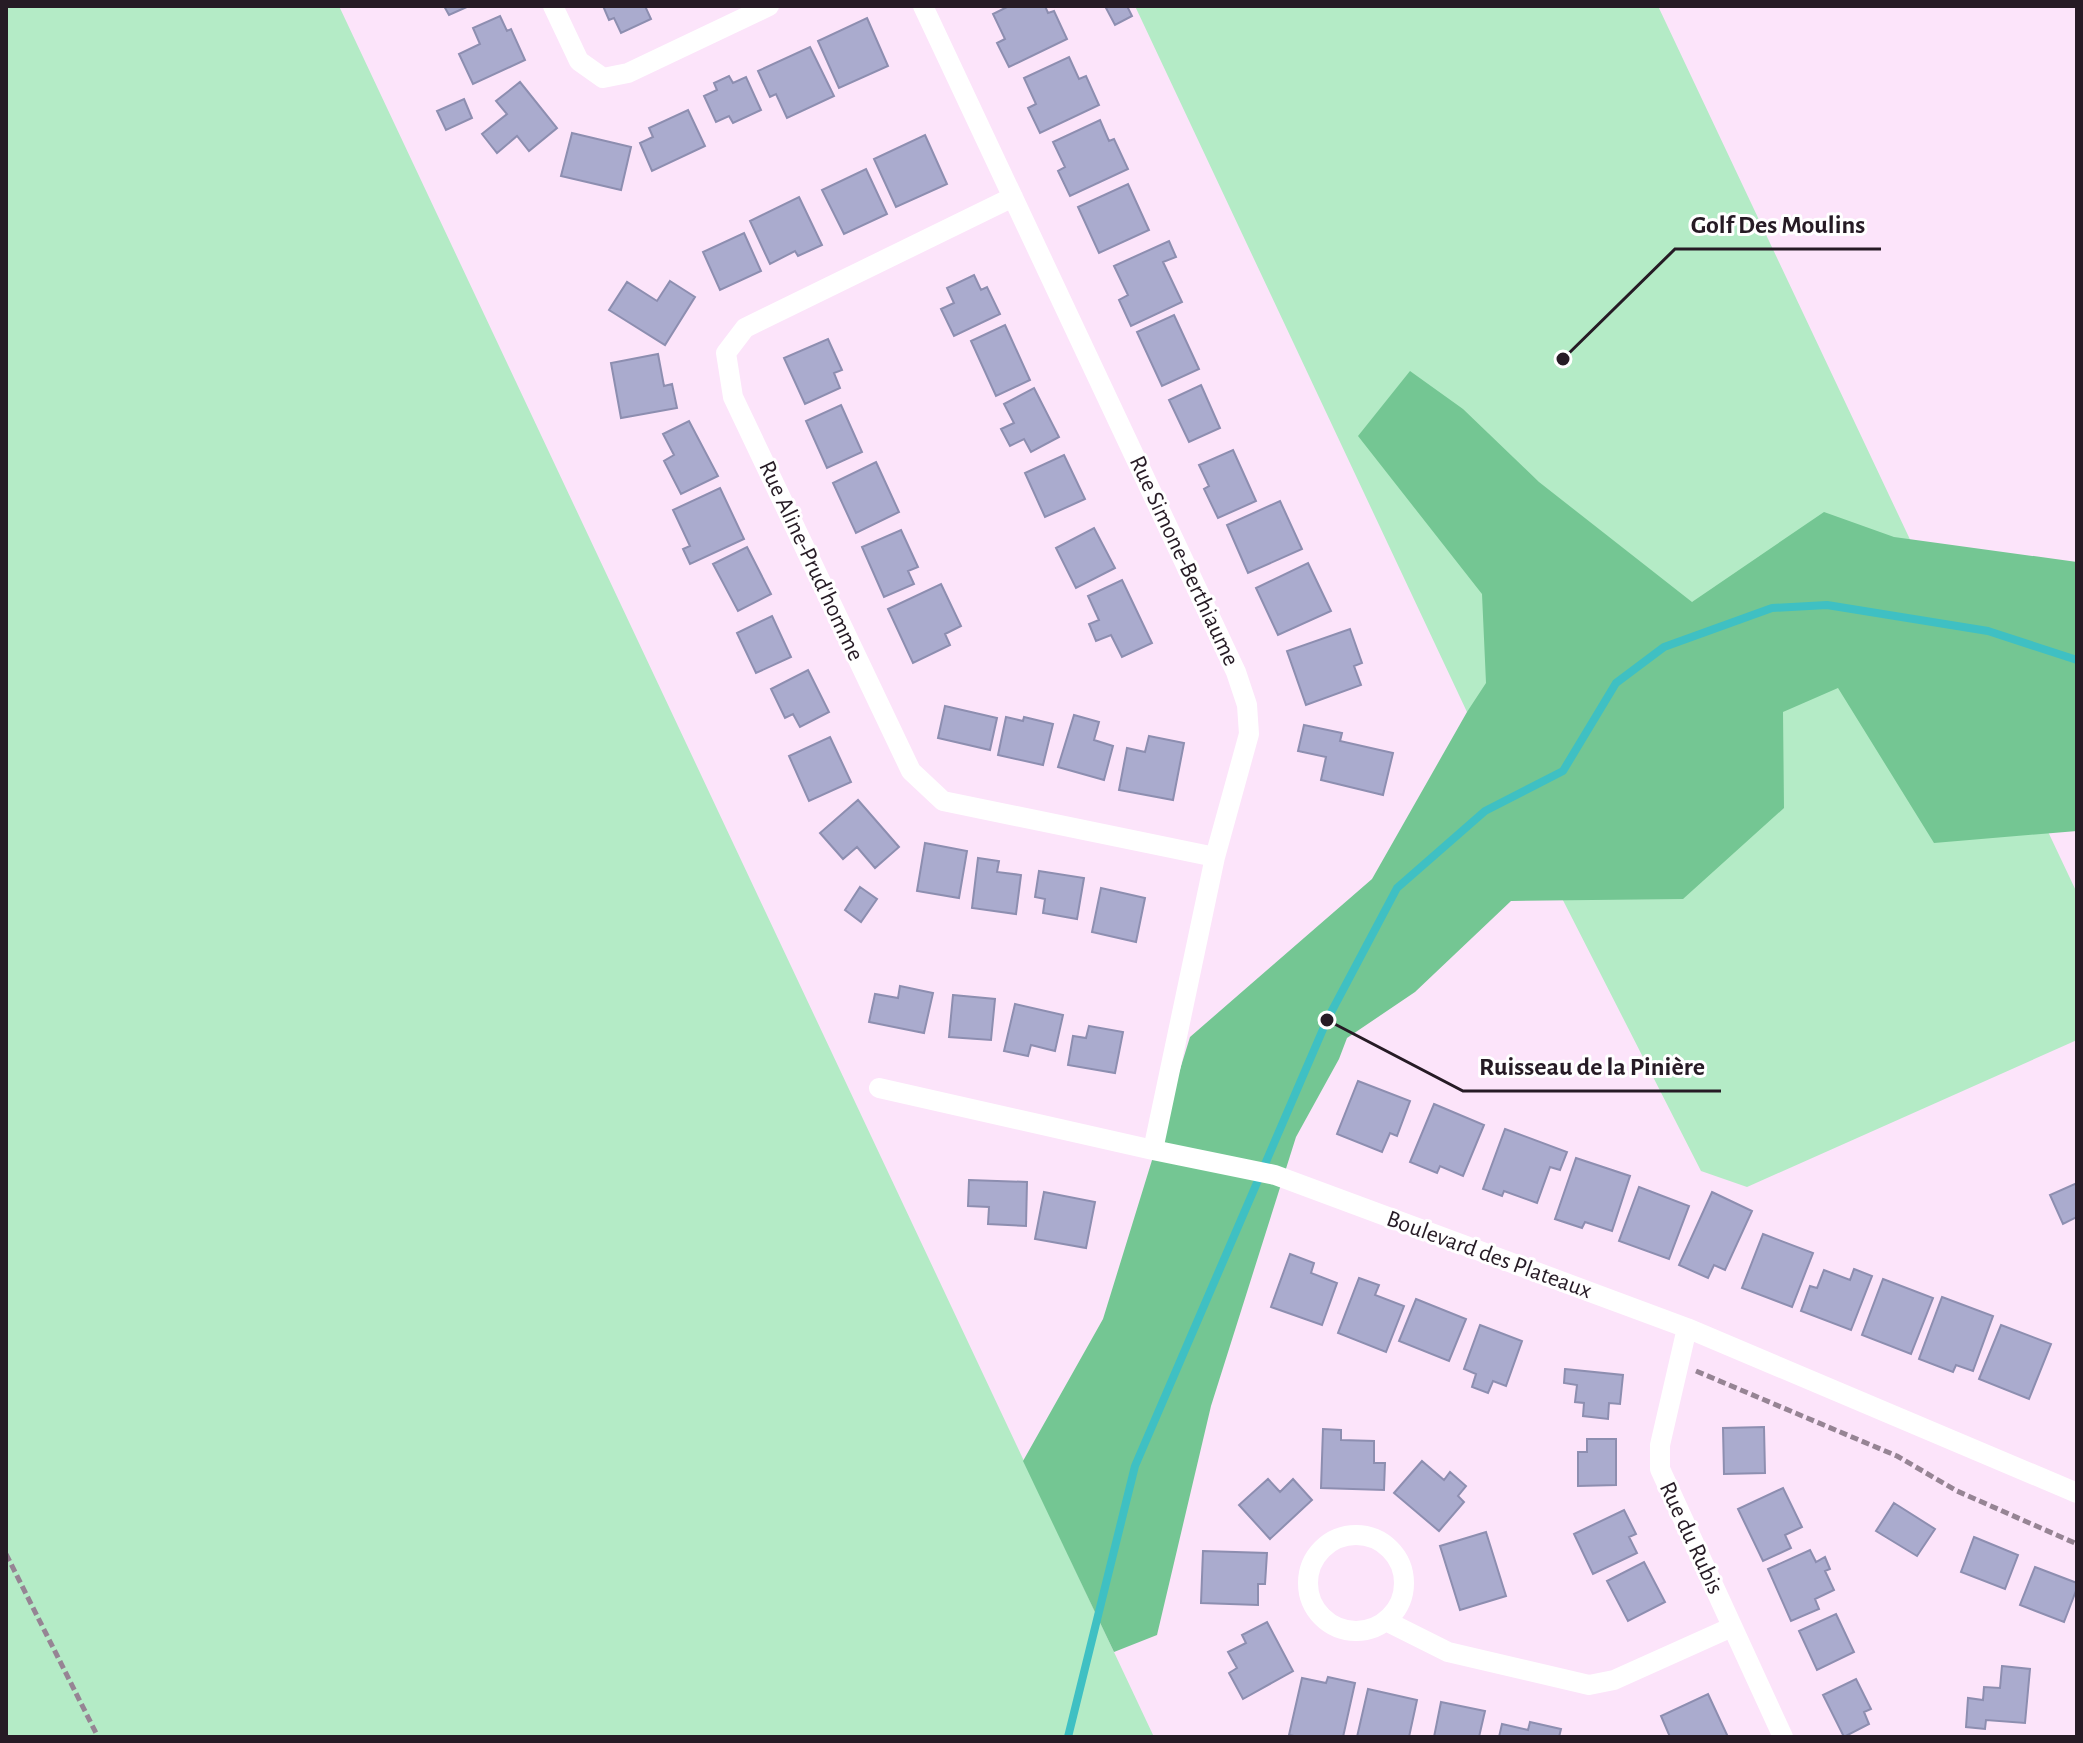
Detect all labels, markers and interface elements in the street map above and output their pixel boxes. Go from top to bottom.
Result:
callout: Golf Des Moulins [1675,199,1881,249]
text: Golf Des Moulins [1691,212,1865,238]
street label: Rue Simone-Berthiaume [1125,452,1243,670]
street label: Rue Aline-Prud'homme [754,457,868,665]
callout: Ruisseau de la Pinière [1463,1041,1721,1091]
text: Ruisseau de la Pinière [1479,1054,1705,1080]
street label: Boulevard des Plateaux [1383,1207,1595,1303]
street label: Rue du Rubis [1655,1478,1727,1598]

